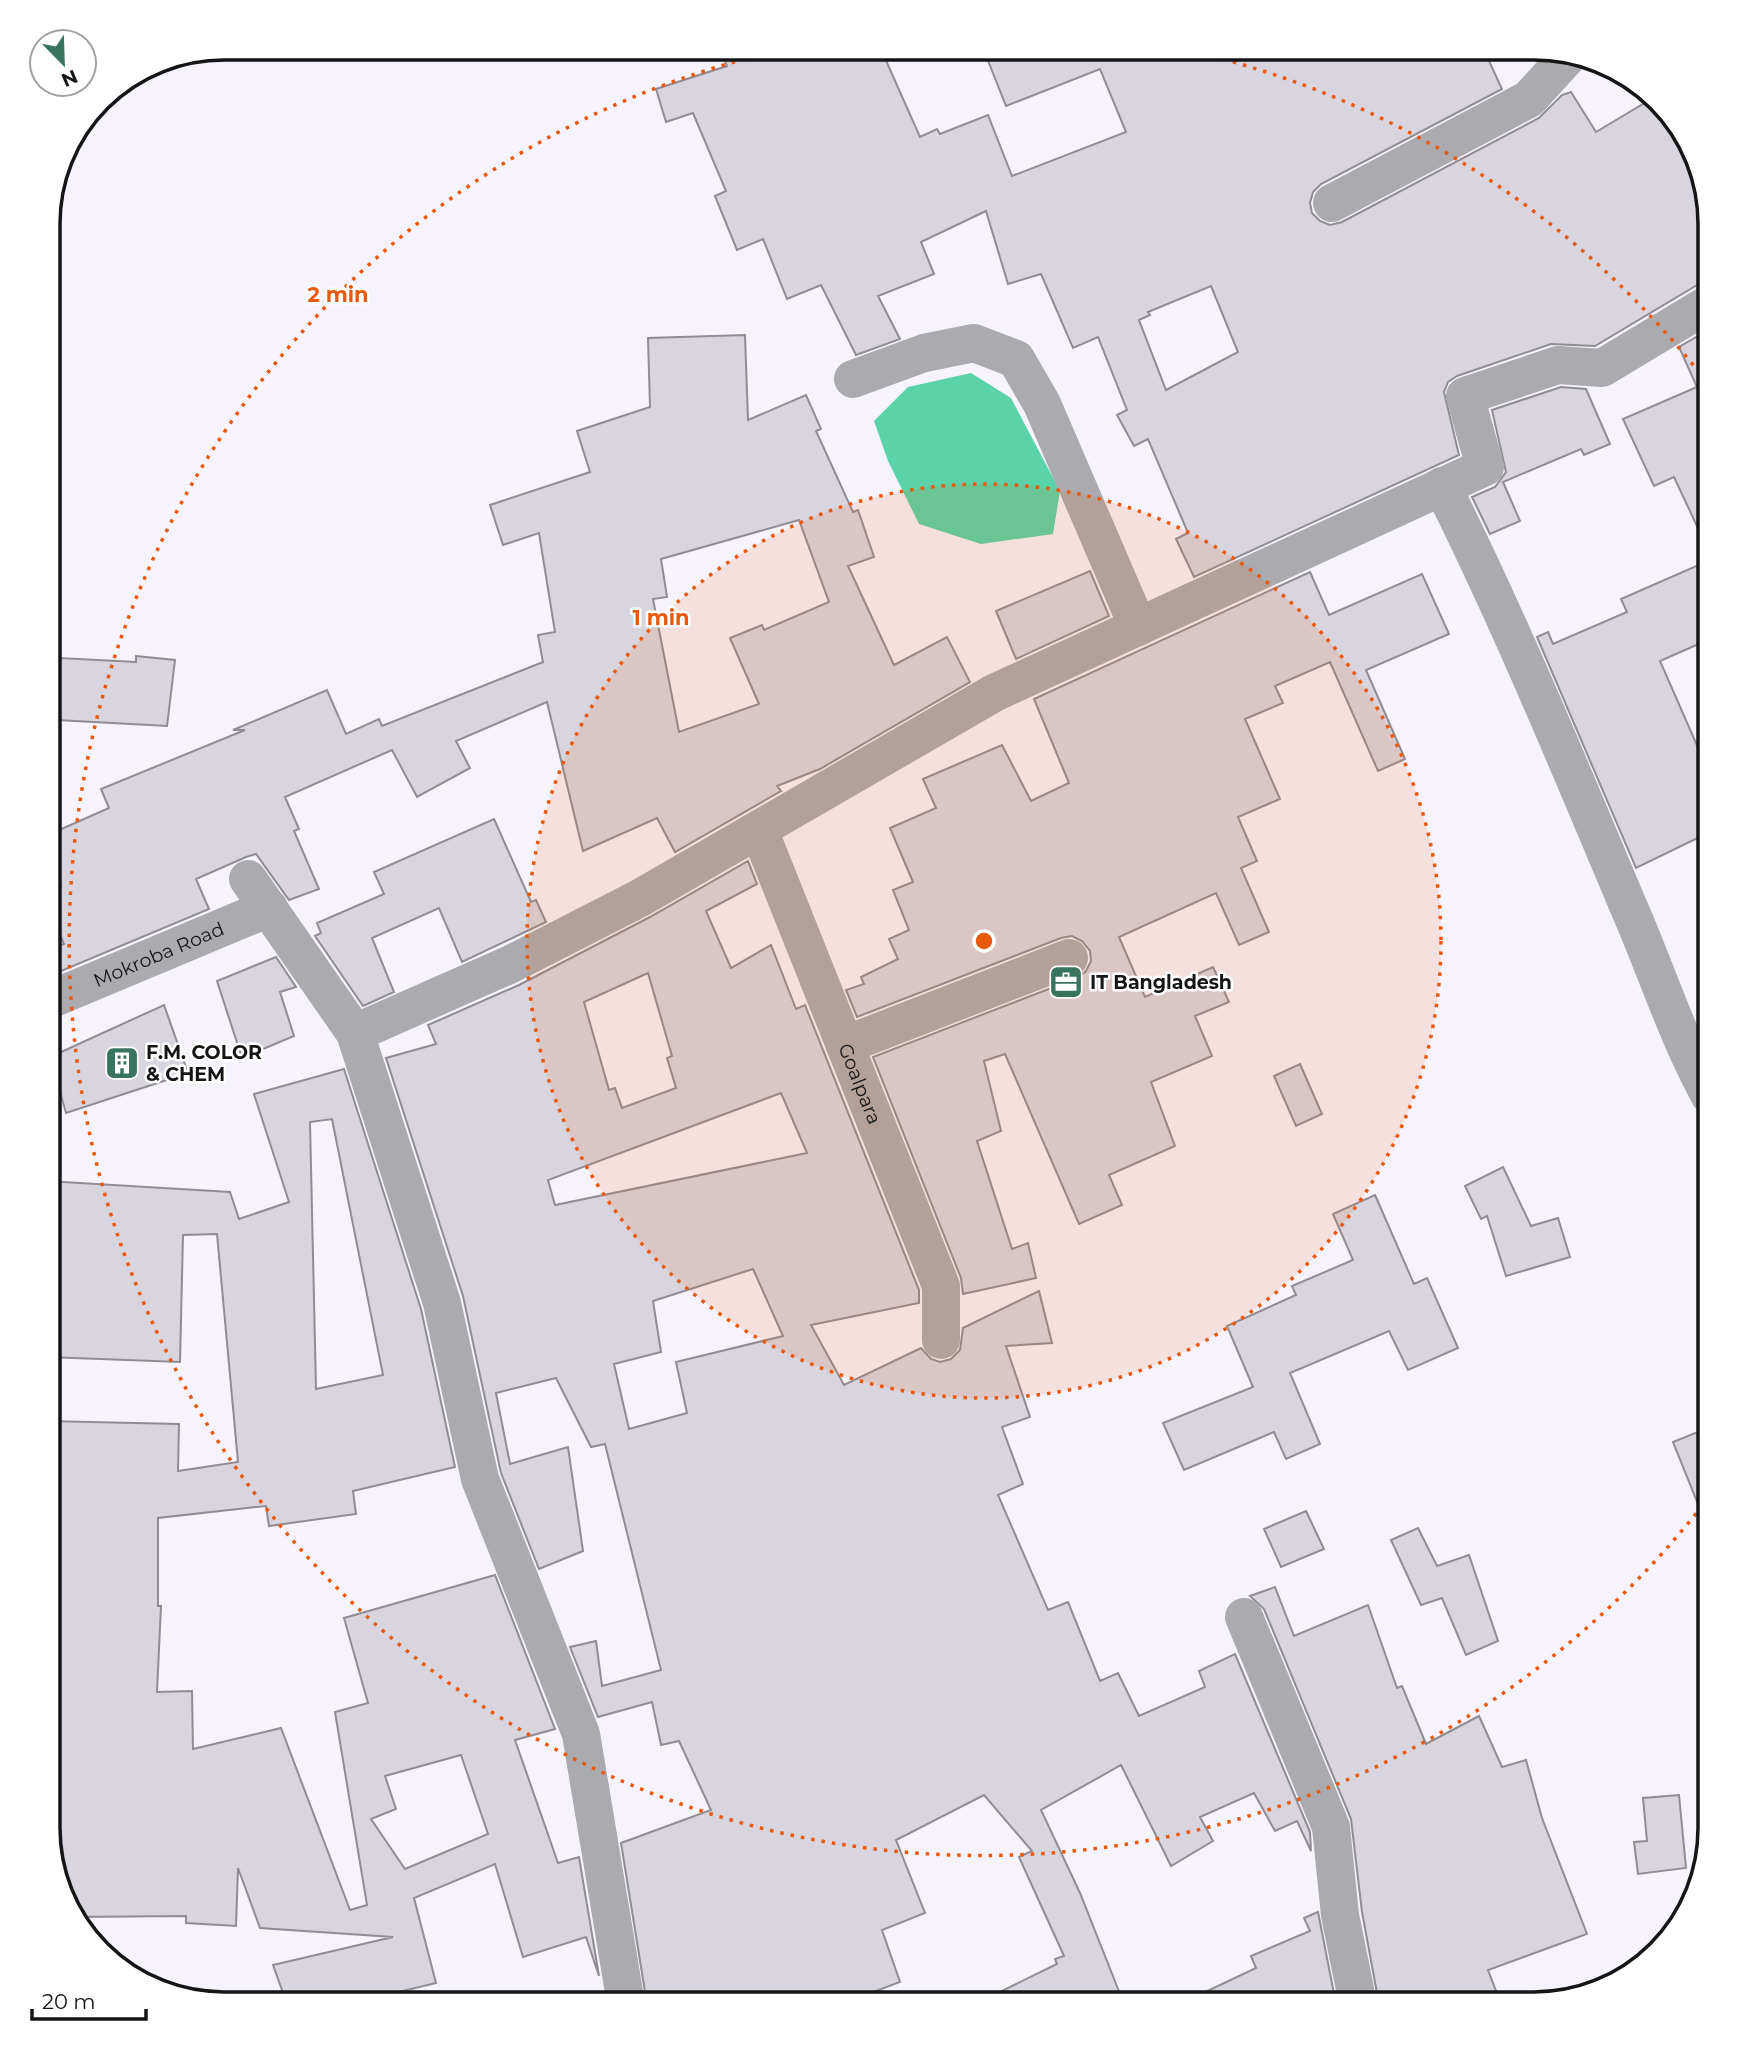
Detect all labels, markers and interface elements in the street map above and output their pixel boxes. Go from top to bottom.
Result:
north arrow [28,28,98,98]
text: N [58,65,81,92]
text: 2 min [307,282,369,307]
text: 1 min [632,605,690,630]
street label: Mokroba Road [90,917,228,992]
centre of rings [972,929,996,953]
office icon: IT Bangladesh [1047,963,1085,1001]
place label: IT Bangladesh [1090,971,1232,994]
street label: Goalpara [833,1040,886,1127]
place label: F.M. COLOR & CHEM [146,1041,262,1086]
building icon: F.M. COLOR & CHEM [103,1044,141,1082]
scale bar [32,1978,145,2022]
text: 20 m [42,1989,96,2014]

